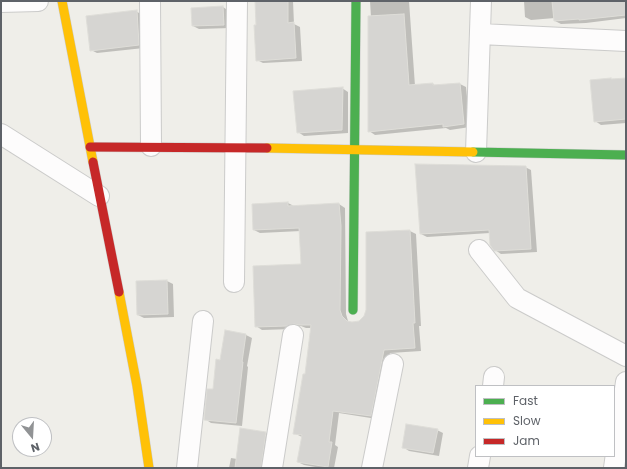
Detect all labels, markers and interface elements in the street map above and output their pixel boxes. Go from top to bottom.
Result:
legend [475,385,615,457]
text: Fast [513,392,538,409]
text: Slow [513,412,541,429]
north arrow [12,417,52,457]
text: Jam [513,432,540,449]
text: N [29,439,42,456]

